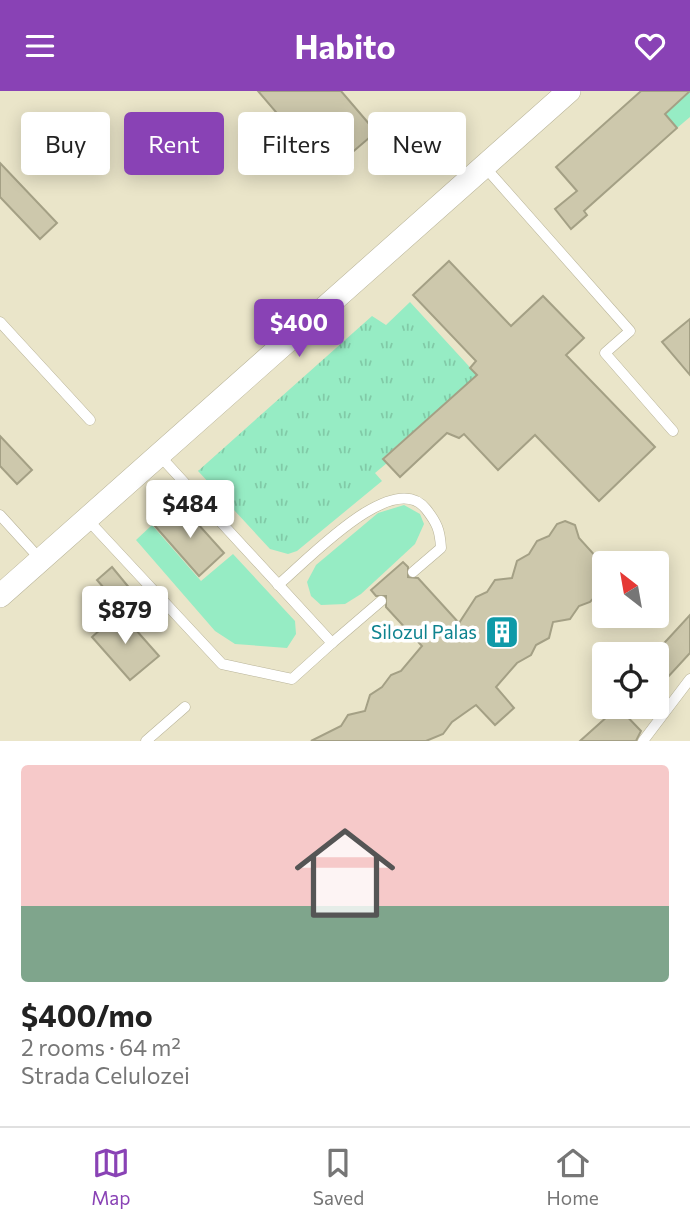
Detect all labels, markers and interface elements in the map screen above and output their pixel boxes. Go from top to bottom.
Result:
text: Habito [294,26,396,66]
icon: menu [21,27,59,65]
icon: heart [631,27,669,65]
chip: Buy [21,112,110,175]
chip: Rent [124,112,224,175]
chip: Filters [238,112,354,175]
chip: New [368,112,466,175]
pin: $400 [258,299,340,359]
text: $400 [270,308,328,336]
pin: $484 [149,481,231,540]
text: $484 [162,489,218,517]
north arrow [592,551,668,628]
map controls [592,551,669,719]
pin: $879 [84,587,166,646]
text: $879 [98,595,152,623]
building icon: Silozul Palas [483,613,521,651]
place label: Silozul Palas [371,620,477,643]
button: locate [592,642,669,719]
icon: home [282,810,408,936]
text: $400/mo [21,996,153,1033]
text: 2 rooms · 64 m² [21,1033,181,1061]
text: Strada Celulozei [21,1061,190,1089]
tab: Map [91,1144,130,1209]
tab: Saved [313,1144,364,1209]
tab: Home [547,1144,599,1209]

